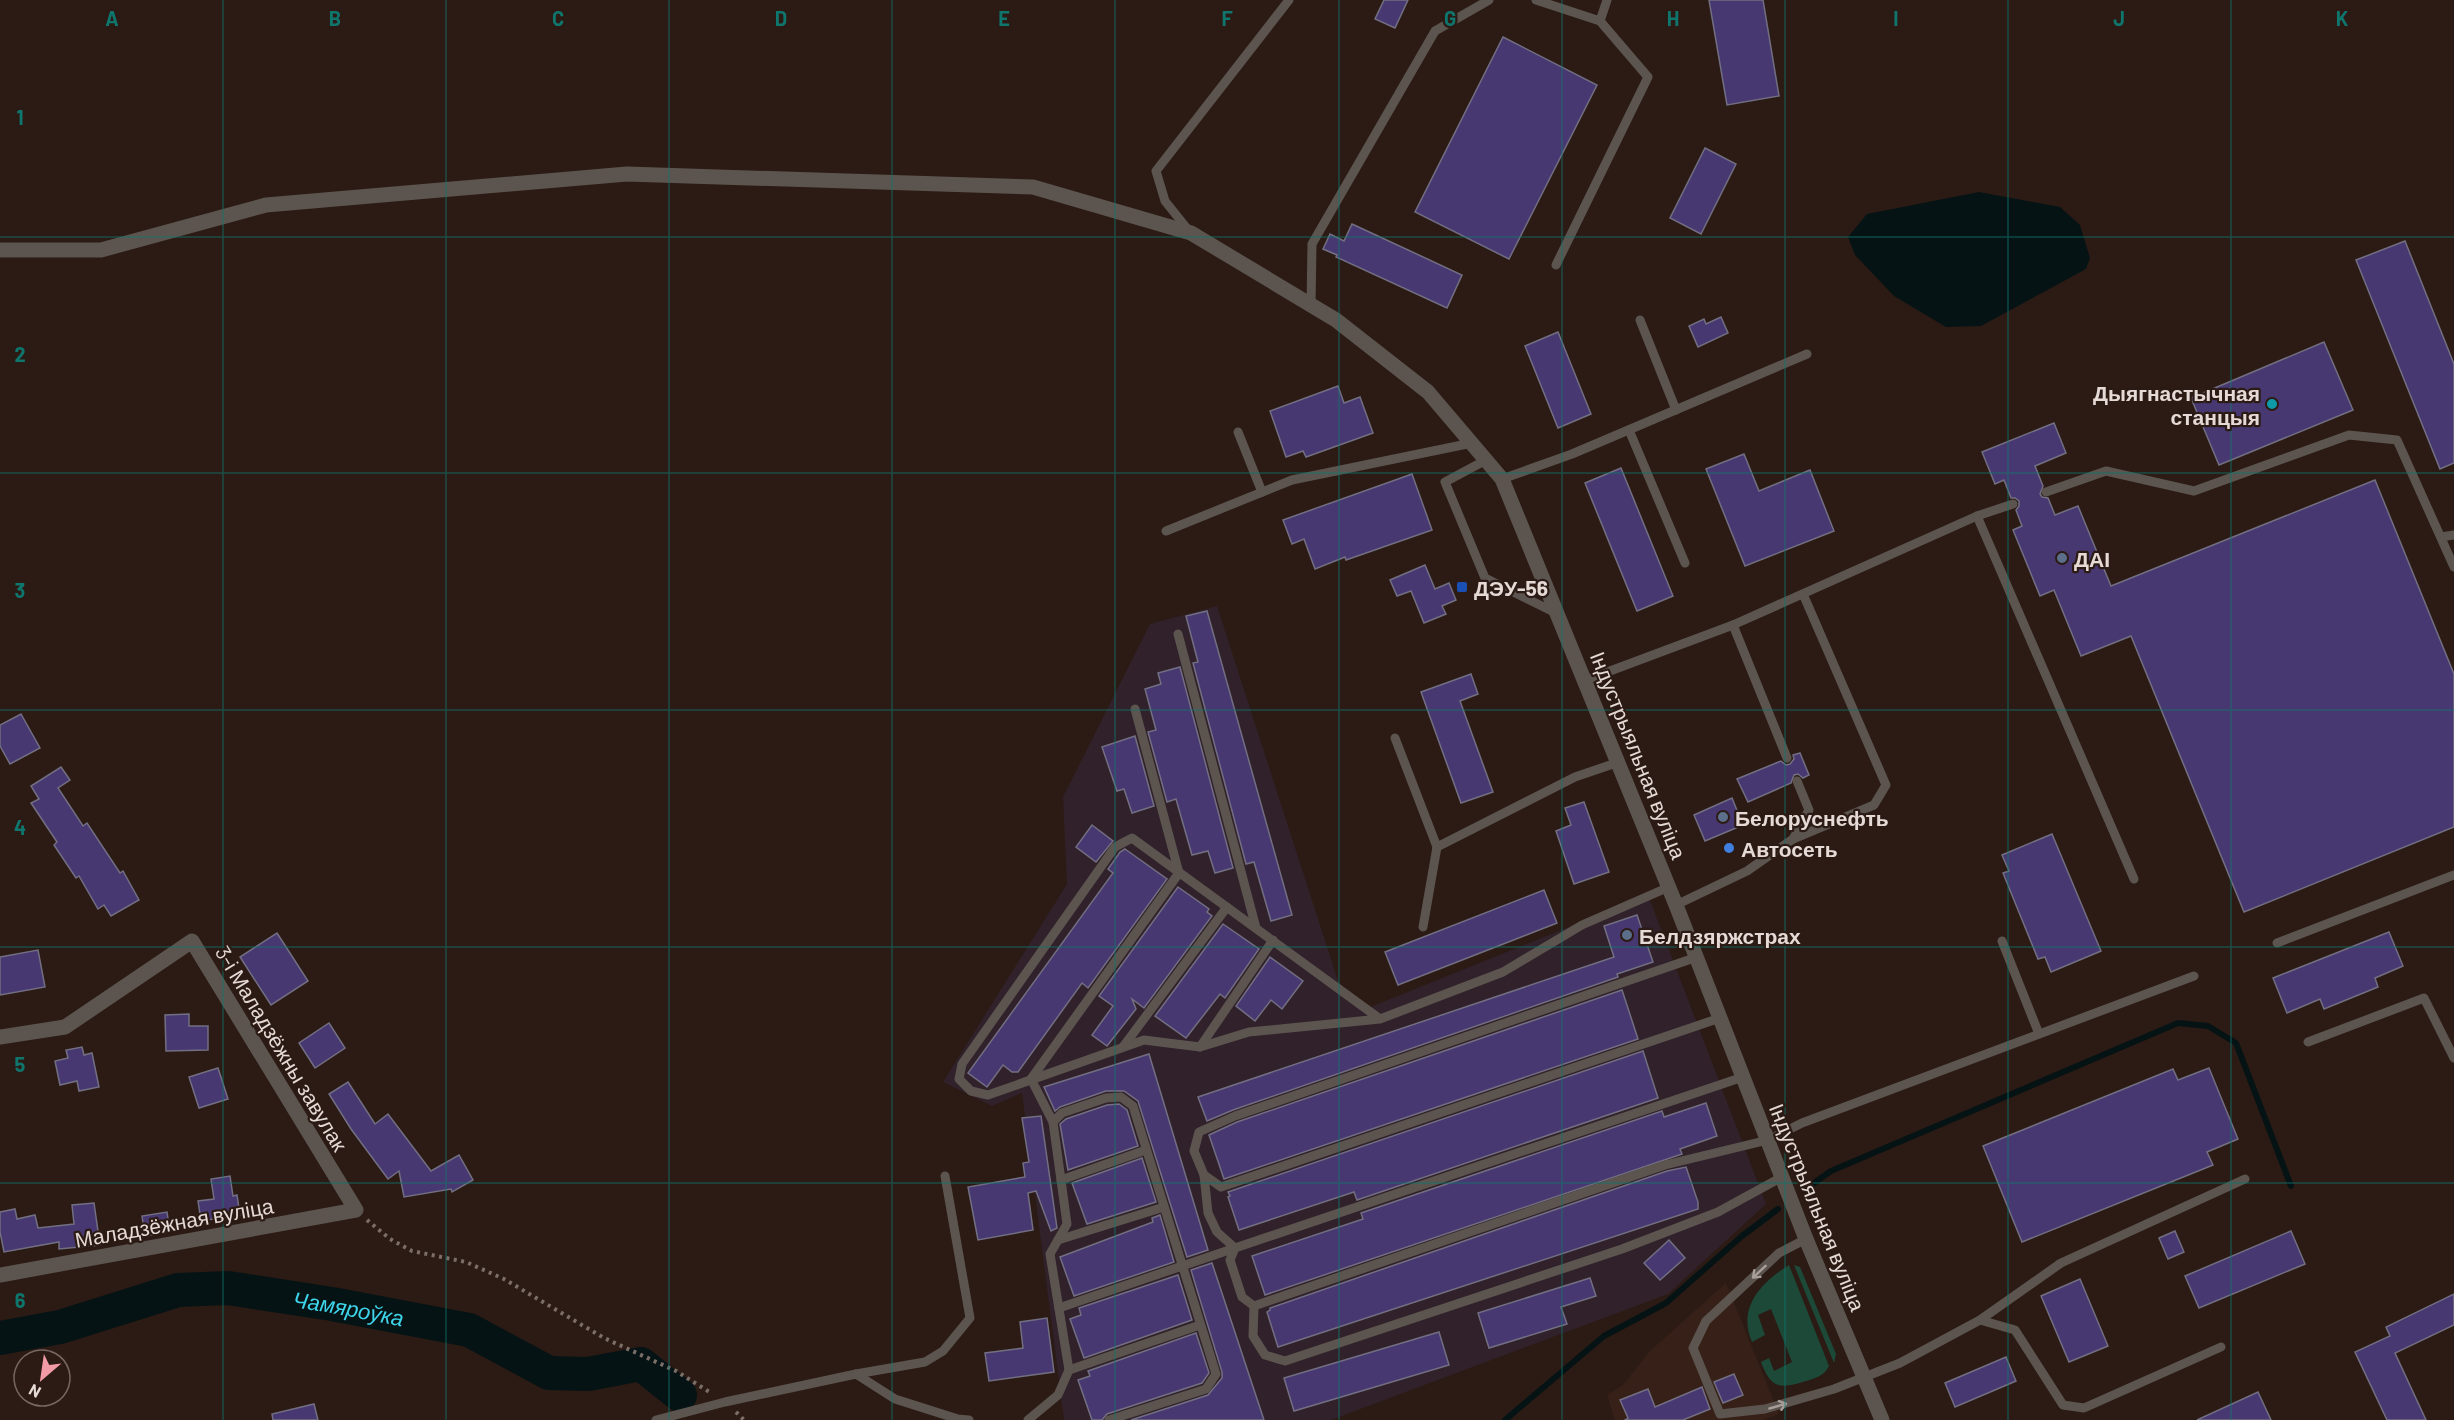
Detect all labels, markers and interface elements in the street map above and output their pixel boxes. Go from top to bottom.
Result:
text: A [105,6,119,30]
text: B [329,6,341,30]
text: C [552,6,564,30]
text: D [775,6,787,30]
text: E [998,6,1010,30]
text: F [1221,6,1233,30]
text: G [1444,6,1456,30]
text: H [1667,6,1679,30]
text: I [1893,6,1899,30]
text: J [2113,6,2125,30]
text: K [2336,6,2349,30]
text: 1 [16,105,24,129]
text: 2 [14,342,26,366]
place label: Дыягнастычная станцыя [2093,380,2260,429]
marker: Дыягнастычная станцыя [2265,397,2279,411]
place label: ДАІ [2074,546,2110,571]
marker: ДАІ [2055,551,2069,565]
place label: ДЭУ-56 [1474,575,1548,600]
text: 3 [15,578,25,602]
marker: ДЭУ-56 [1455,580,1469,594]
street label: Індустрыяльная вуліца [1586,648,1692,863]
place label: Белоруснефть [1735,805,1889,830]
marker: Белоруснефть [1716,810,1730,824]
text: 4 [14,815,26,839]
place label: Автосеть [1741,836,1838,861]
marker: Автосеть [1722,841,1736,855]
place label: Белдзяржстрах [1639,923,1801,948]
marker: Белдзяржстрах [1620,928,1634,942]
street label: 3-і Маладзёжны завулак [211,941,354,1156]
text: 5 [15,1052,26,1076]
street label: Індустрыяльная вуліца [1765,1100,1871,1315]
street label: Маладзёжная вуліца [73,1192,276,1252]
one-way arrow [1751,1265,1766,1279]
water label: Чамяроўка [292,1285,406,1330]
text: 6 [15,1288,26,1312]
north arrow [12,1348,72,1408]
text: N [25,1381,44,1402]
one-way arrow [1768,1400,1787,1411]

